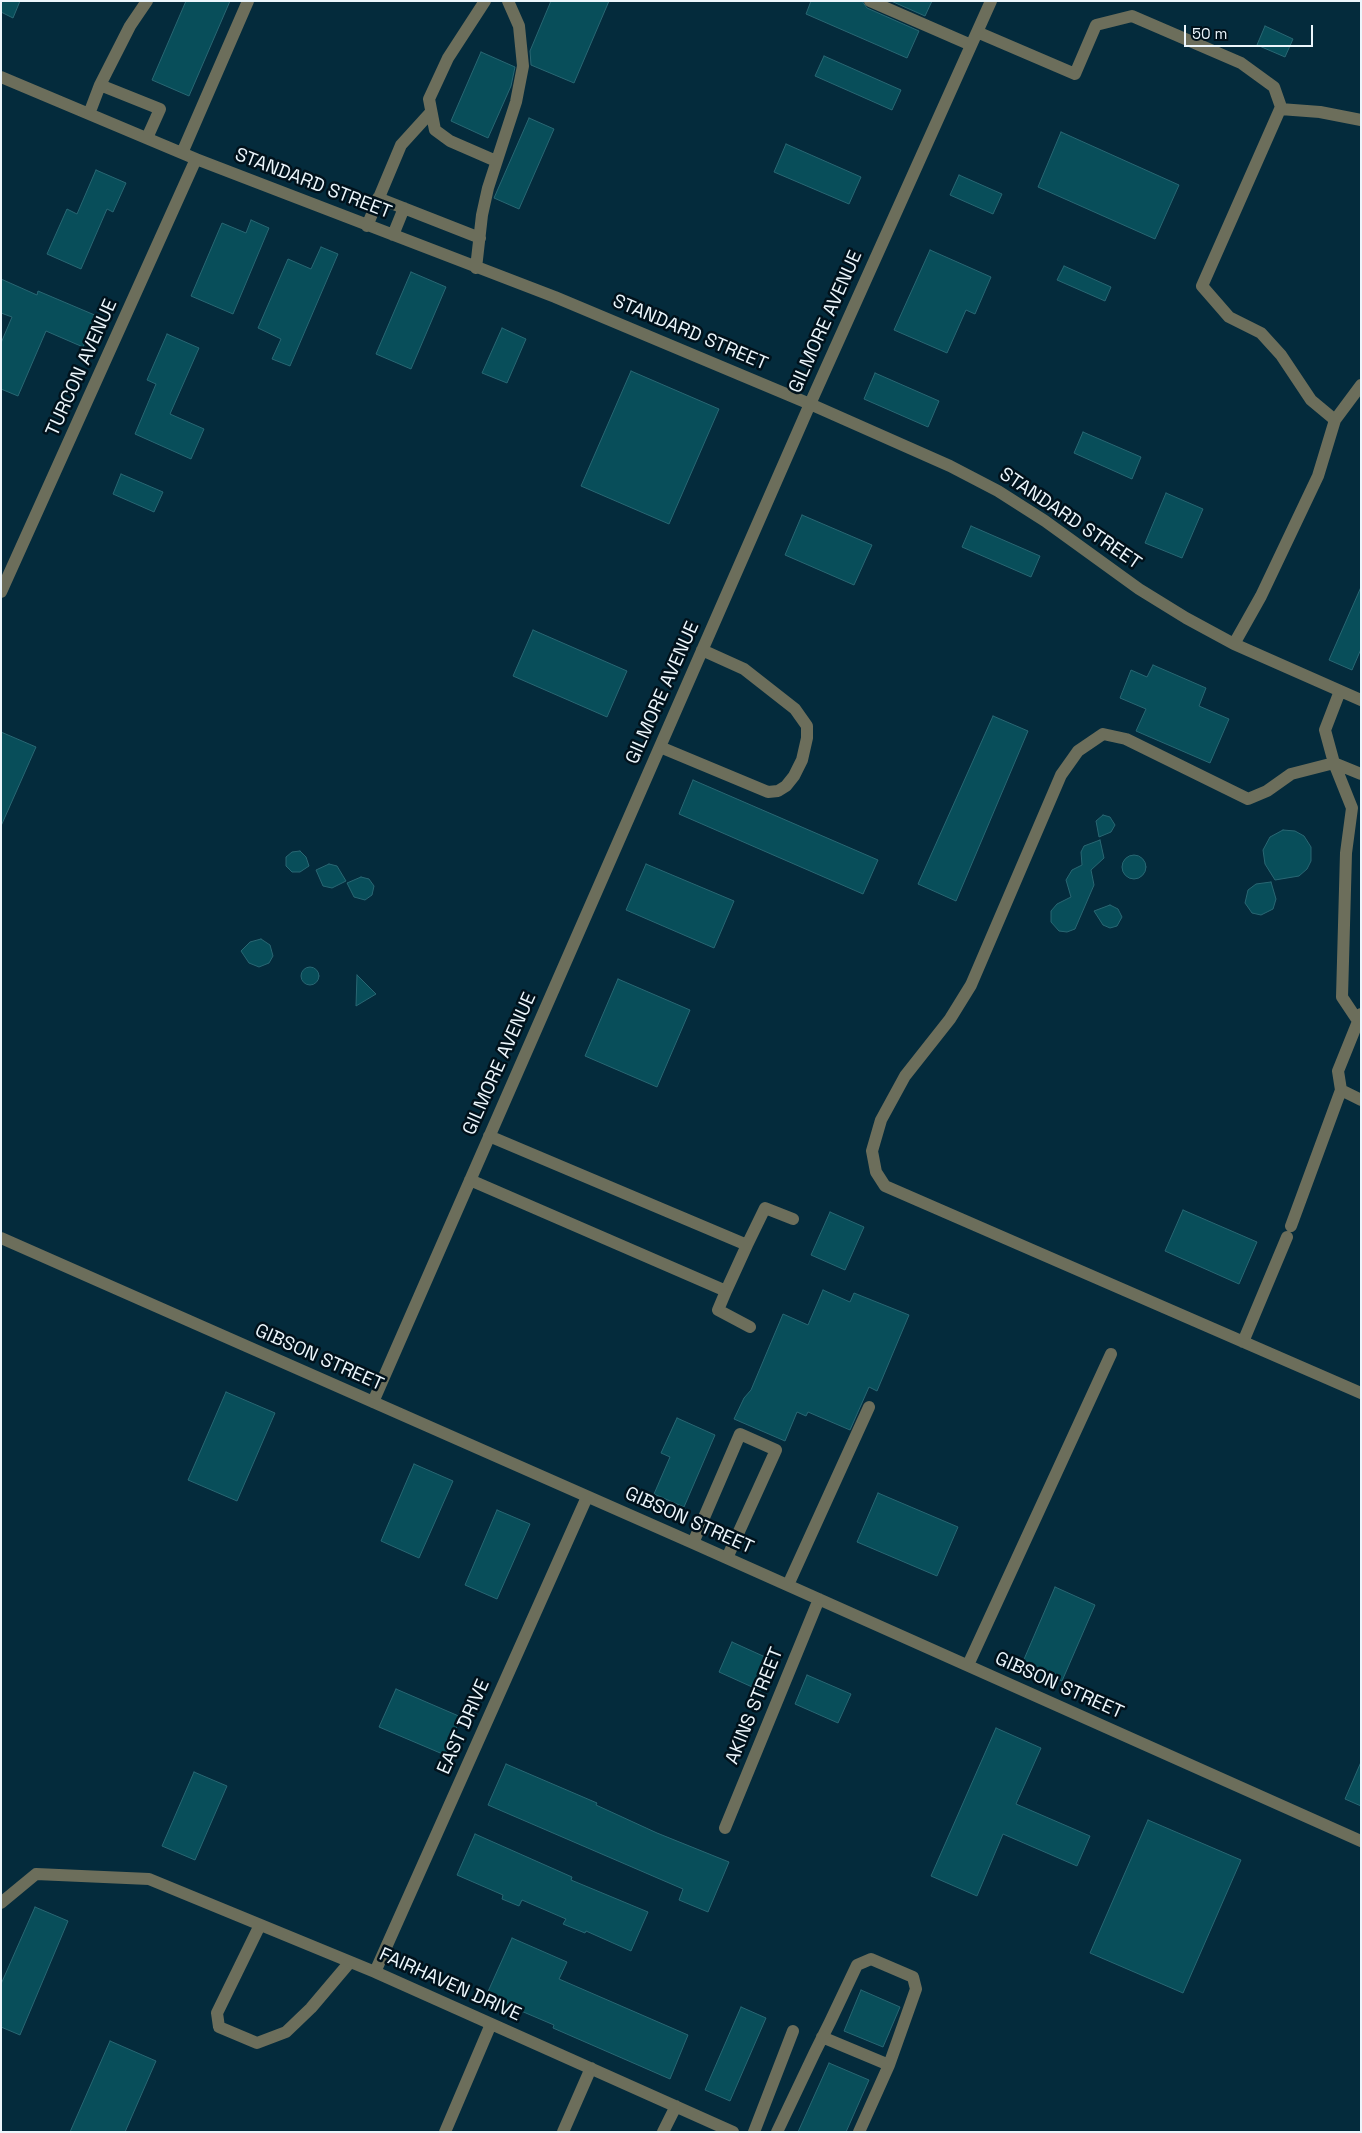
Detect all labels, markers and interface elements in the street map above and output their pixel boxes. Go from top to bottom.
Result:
scale bar [1187,15,1316,47]
text: 50 m [1192,24,1227,43]
street label: STANDARD STREET [231,144,395,224]
street label: GILMORE AVENUE [784,247,868,397]
street label: STANDARD STREET [609,290,771,376]
street label: TURCON AVENUE [42,296,122,440]
street label: STANDARD STREET [995,463,1145,575]
street label: GILMORE AVENUE [621,618,705,768]
street label: GILMORE AVENUE [458,989,542,1139]
street label: GIBSON STREET [251,1319,387,1397]
street label: GIBSON STREET [621,1482,757,1560]
street label: AKINS STREET [721,1644,789,1768]
street label: GIBSON STREET [991,1647,1127,1725]
street label: EAST DRIVE [433,1676,495,1778]
street label: FAIRHAVEN DRIVE [375,1943,525,2027]

